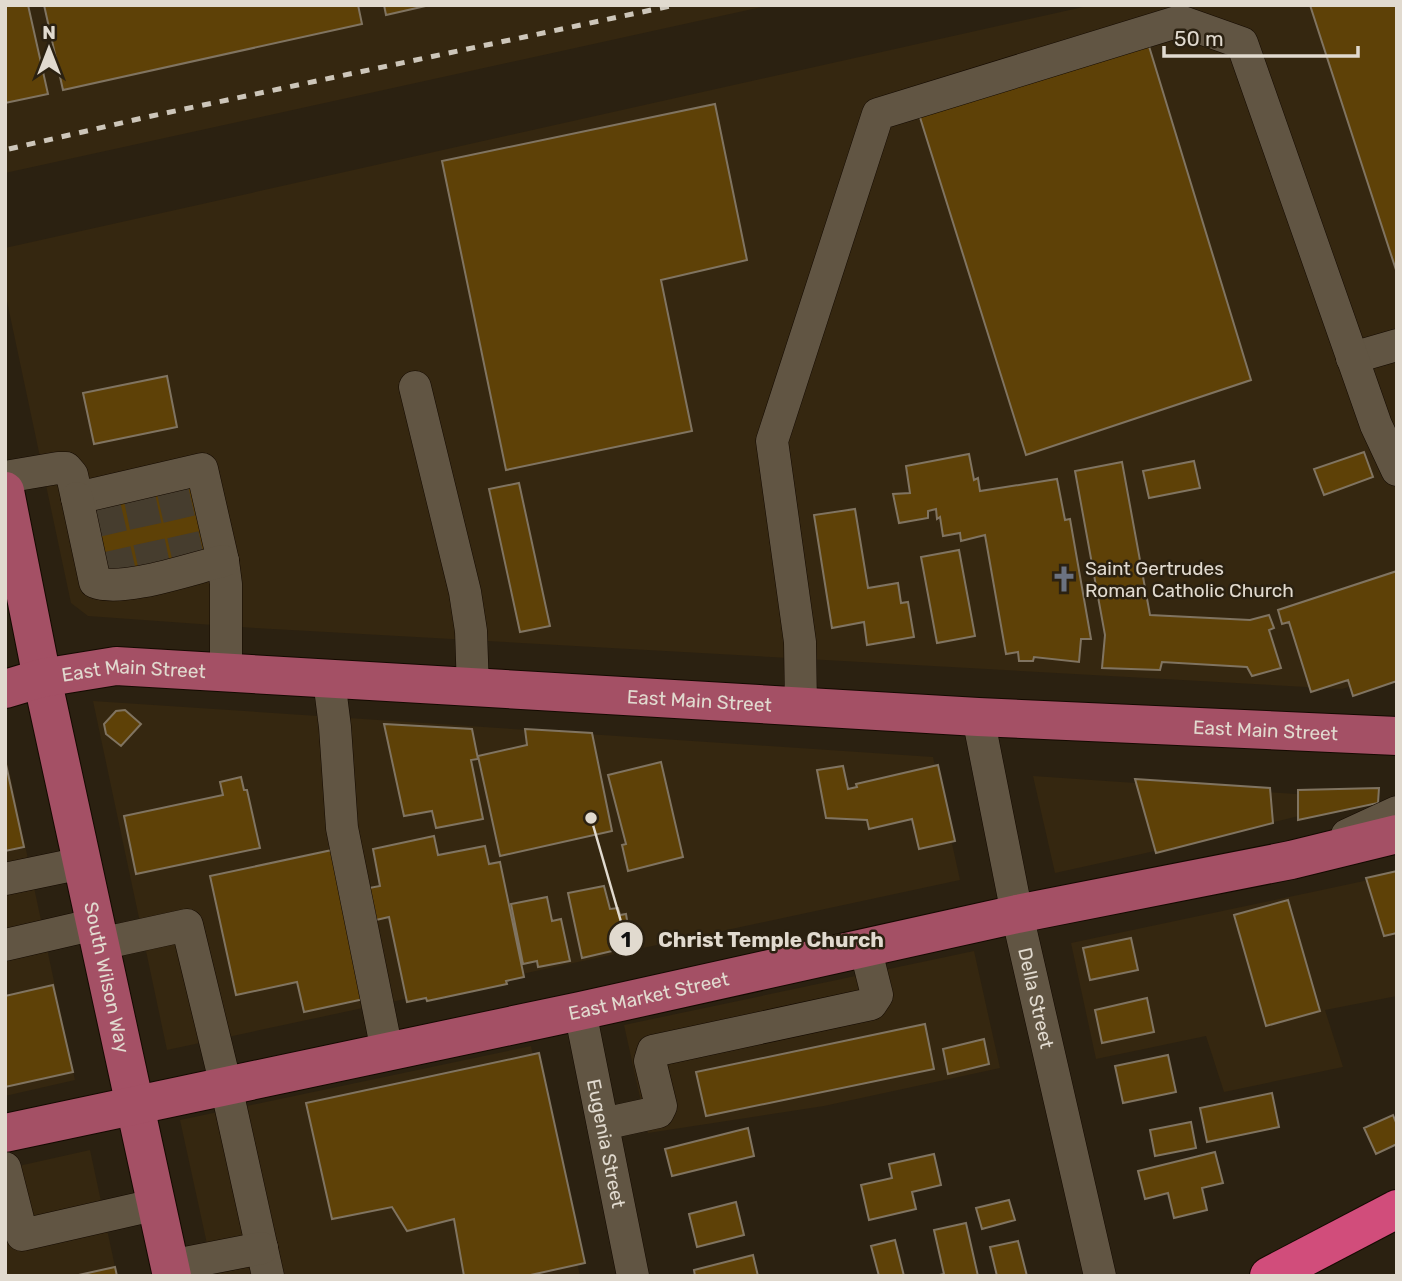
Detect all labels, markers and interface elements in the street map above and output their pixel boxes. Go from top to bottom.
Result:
north arrow [14,14,84,84]
scale bar [1164,14,1358,58]
text: N [42,21,56,44]
text: 50 m [1174,26,1224,51]
place label: Saint Gertrudes Roman Catholic Church [1085,557,1294,602]
church icon: Saint Gertrudes Roman Catholic Church [1049,564,1079,594]
street label: East Main Street [60,654,207,686]
street label: East Main Street [626,685,773,716]
street label: East Main Street [1193,715,1339,745]
street label: South Wilson Way [79,900,135,1055]
callout: Christ Temple Church [609,918,898,960]
text: 1 [621,927,631,952]
text: Christ Temple Church [658,927,884,952]
street label: Della Street [1014,945,1059,1051]
street label: East Market Street [566,967,731,1025]
street label: Eugenia Street [582,1077,631,1210]

